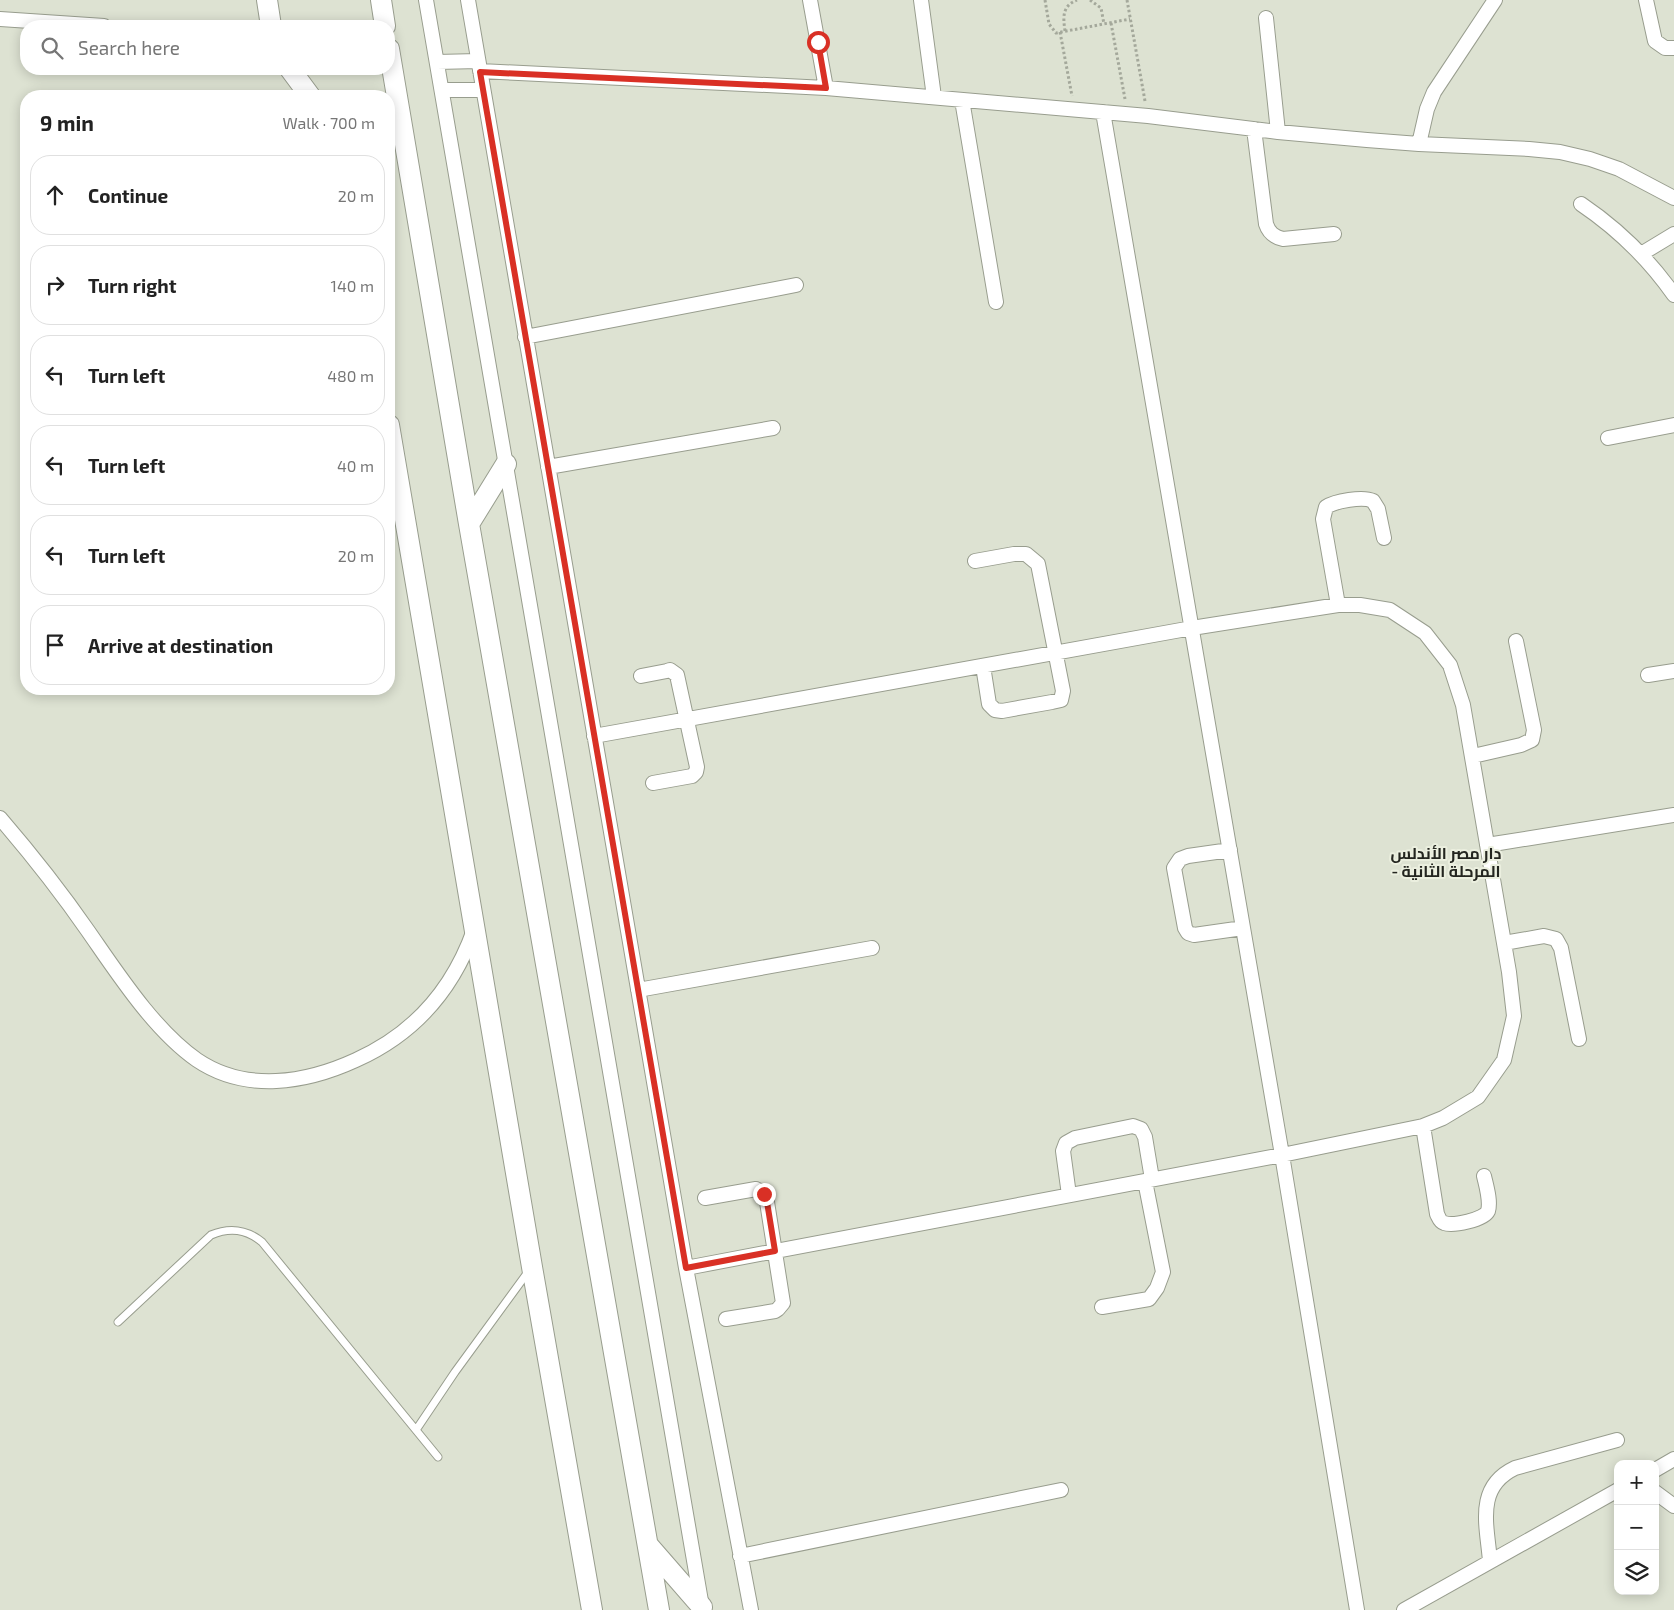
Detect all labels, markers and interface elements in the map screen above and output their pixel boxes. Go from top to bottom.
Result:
search box [20,20,395,75]
route start [807,31,830,54]
icon: search [38,34,66,62]
text: Search here [78,36,180,59]
text: 9 min [40,110,94,135]
text: Walk · 700 m [283,113,375,132]
icon: ahead [41,181,69,209]
text: Continue [88,184,168,207]
text: 20 m [338,186,374,205]
icon: right [41,271,69,299]
text: Turn right [88,274,176,297]
text: 140 m [331,276,374,295]
icon: left [41,361,69,389]
text: Turn left [88,364,165,387]
text: 480 m [327,366,374,385]
icon: left [41,451,69,479]
text: Turn left [88,454,165,477]
text: 40 m [337,456,374,475]
icon: left [41,541,69,569]
text: Turn left [88,544,165,567]
text: 20 m [338,546,374,565]
icon: arrive [41,631,69,659]
text: Arrive at destination [88,634,273,657]
district label: دار مصر الأندلس - المرحلة الثانية [1391,843,1501,881]
route end [753,1183,776,1206]
map controls [1614,1460,1659,1595]
button: + [1614,1460,1659,1505]
button: − [1614,1505,1659,1550]
button: layers [1614,1550,1659,1595]

